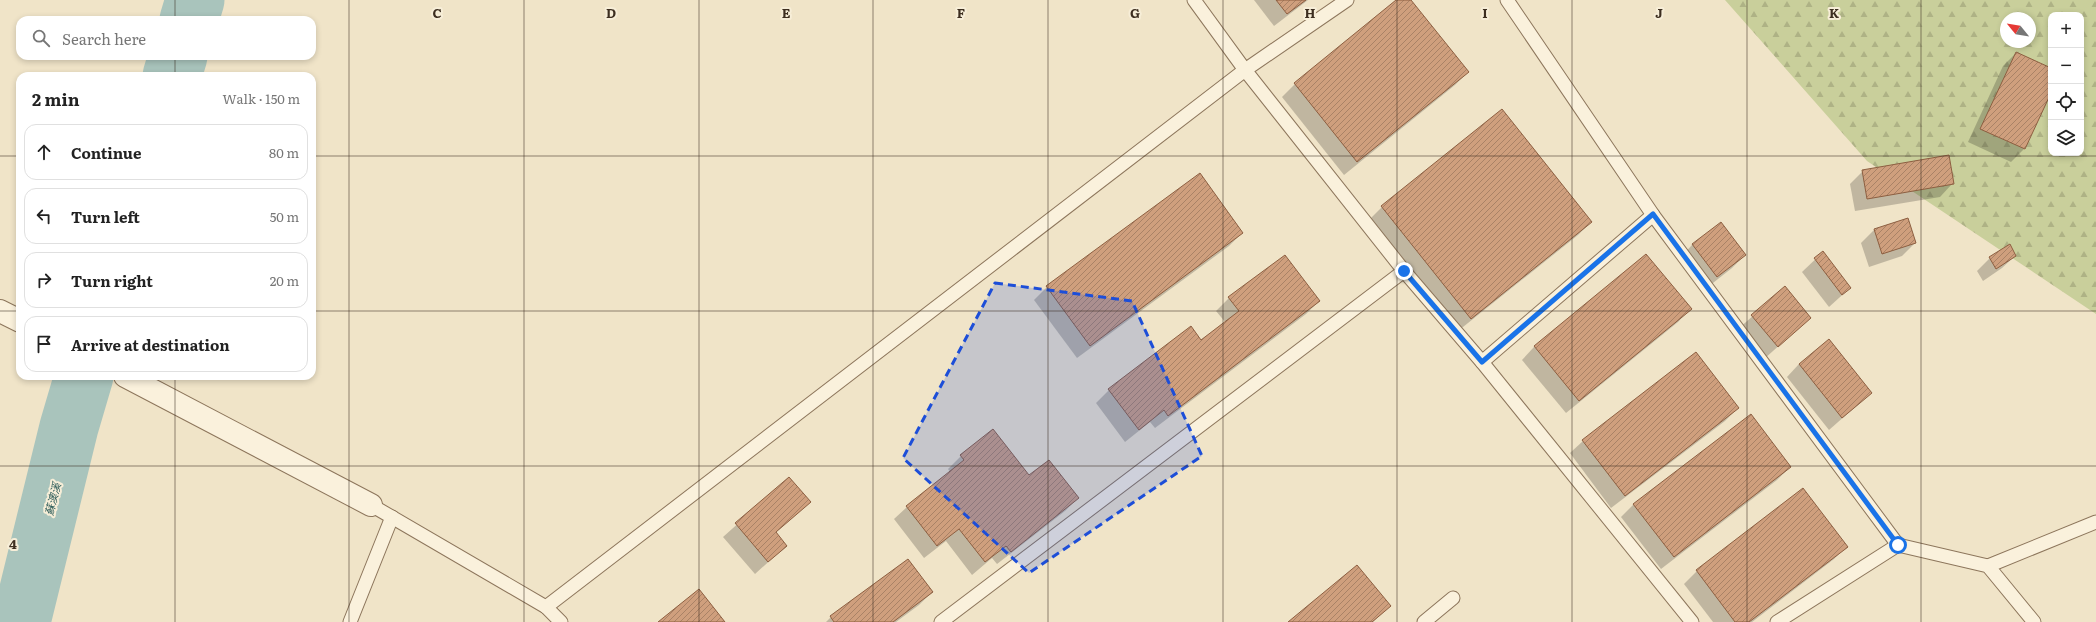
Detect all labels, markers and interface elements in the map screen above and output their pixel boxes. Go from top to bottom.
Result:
text: C [432,3,442,22]
text: D [606,3,616,22]
text: E [782,3,791,22]
text: F [957,3,965,22]
text: G [1130,3,1140,22]
text: H [1305,3,1316,22]
text: I [1482,3,1488,22]
text: J [1655,3,1663,22]
text: K [1829,3,1840,22]
north arrow [2000,12,2036,48]
map controls [2048,12,2084,156]
button: + [2048,12,2084,48]
search box [16,16,316,60]
icon: search [30,27,52,49]
text: Search here [62,27,146,50]
button: − [2048,48,2084,84]
button: locate [2048,84,2084,120]
text: 2 min [32,86,80,111]
text: Walk · 150 m [223,89,300,108]
button: layers [2048,120,2084,156]
icon: ahead [33,141,55,163]
text: Continue [71,141,141,164]
text: 80 m [269,143,299,162]
icon: left [33,205,55,227]
text: Turn left [71,205,140,228]
text: 50 m [270,207,299,226]
route end [1395,262,1413,280]
icon: right [33,269,55,291]
text: Turn right [71,269,153,292]
text: 20 m [270,271,299,290]
icon: arrive [33,333,55,355]
text: Arrive at destination [71,333,230,356]
water label: 蘇澳溪 [40,479,64,517]
text: 4 [9,534,17,553]
route start [1889,536,1907,554]

